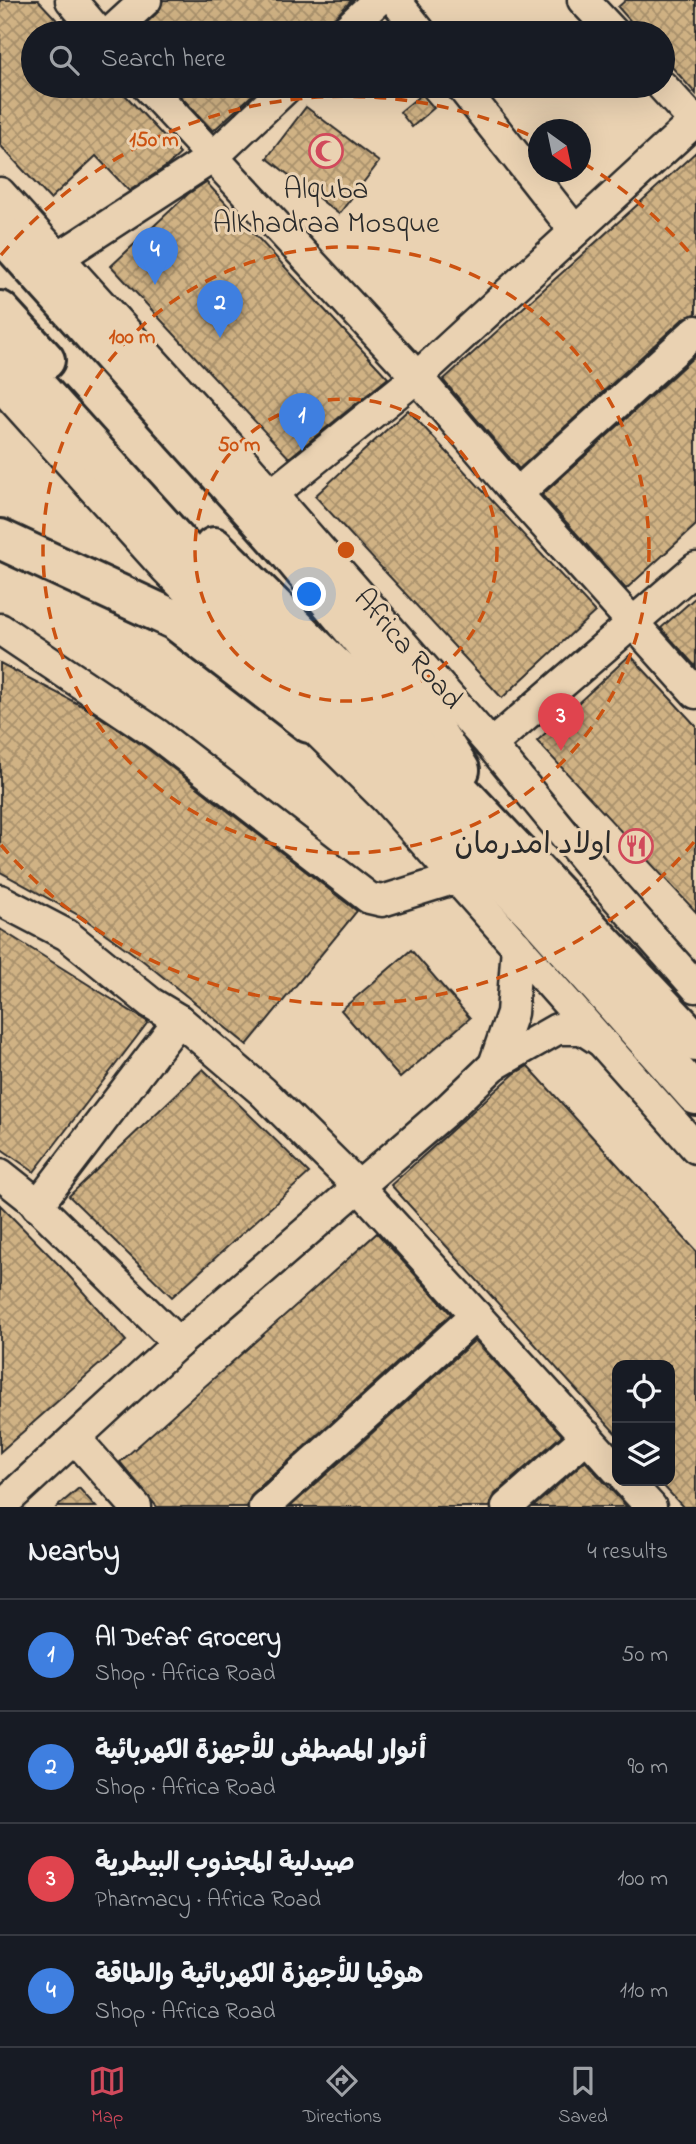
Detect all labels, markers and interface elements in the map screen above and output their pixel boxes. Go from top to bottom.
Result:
search box [21,21,675,98]
icon: search [45,41,83,79]
text: Search here [101,41,226,79]
north arrow [528,119,591,182]
text: 150 m [129,126,179,156]
mosque icon: Alquba AlKhadraa Mosque [307,132,345,170]
place label: Alquba AlKhadraa Mosque [213,169,440,247]
pin: 4 [132,227,178,285]
pin: 2 [197,280,243,338]
text: 100 m [109,323,155,353]
pin: 1 [279,393,325,451]
text: 50 m [218,431,260,461]
centre of rings [334,538,358,562]
your location [292,577,326,611]
street label: Africa Road [342,580,472,721]
pin: 3 [538,693,584,751]
place label: اولاد امدرمان [454,824,612,868]
restaurant icon: اولاد امدرمان [617,827,655,865]
map controls [612,1360,675,1486]
button: locate [612,1360,675,1423]
button: layers [612,1423,675,1486]
text: Nearby [28,1531,120,1575]
text: 4 results [587,1536,668,1569]
text: Al Defaf Grocery [95,1620,281,1658]
text: 1 [47,1639,55,1672]
text: 50 m [621,1639,668,1672]
text: Shop · Africa Road [95,1658,275,1691]
text: أنوار المصطفى للأجهزة الكهربائية [95,1733,426,1771]
text: 2 [45,1751,57,1784]
text: 90 m [628,1751,668,1784]
text: Shop · Africa Road [95,1772,275,1805]
text: صيدلية المجذوب البيطرية [95,1845,355,1883]
text: 3 [46,1863,56,1896]
text: 100 m [617,1863,668,1896]
text: Pharmacy · Africa Road [95,1884,321,1917]
text: هوقيا للأجهزة الكهربائية والطاقة [95,1957,423,1995]
text: 4 [46,1975,56,2008]
text: 110 m [620,1975,668,2008]
text: Shop · Africa Road [95,1996,275,2029]
tab: Map [88,2062,126,2131]
tab: Directions [303,2062,382,2131]
tab: Saved [558,2062,608,2131]

